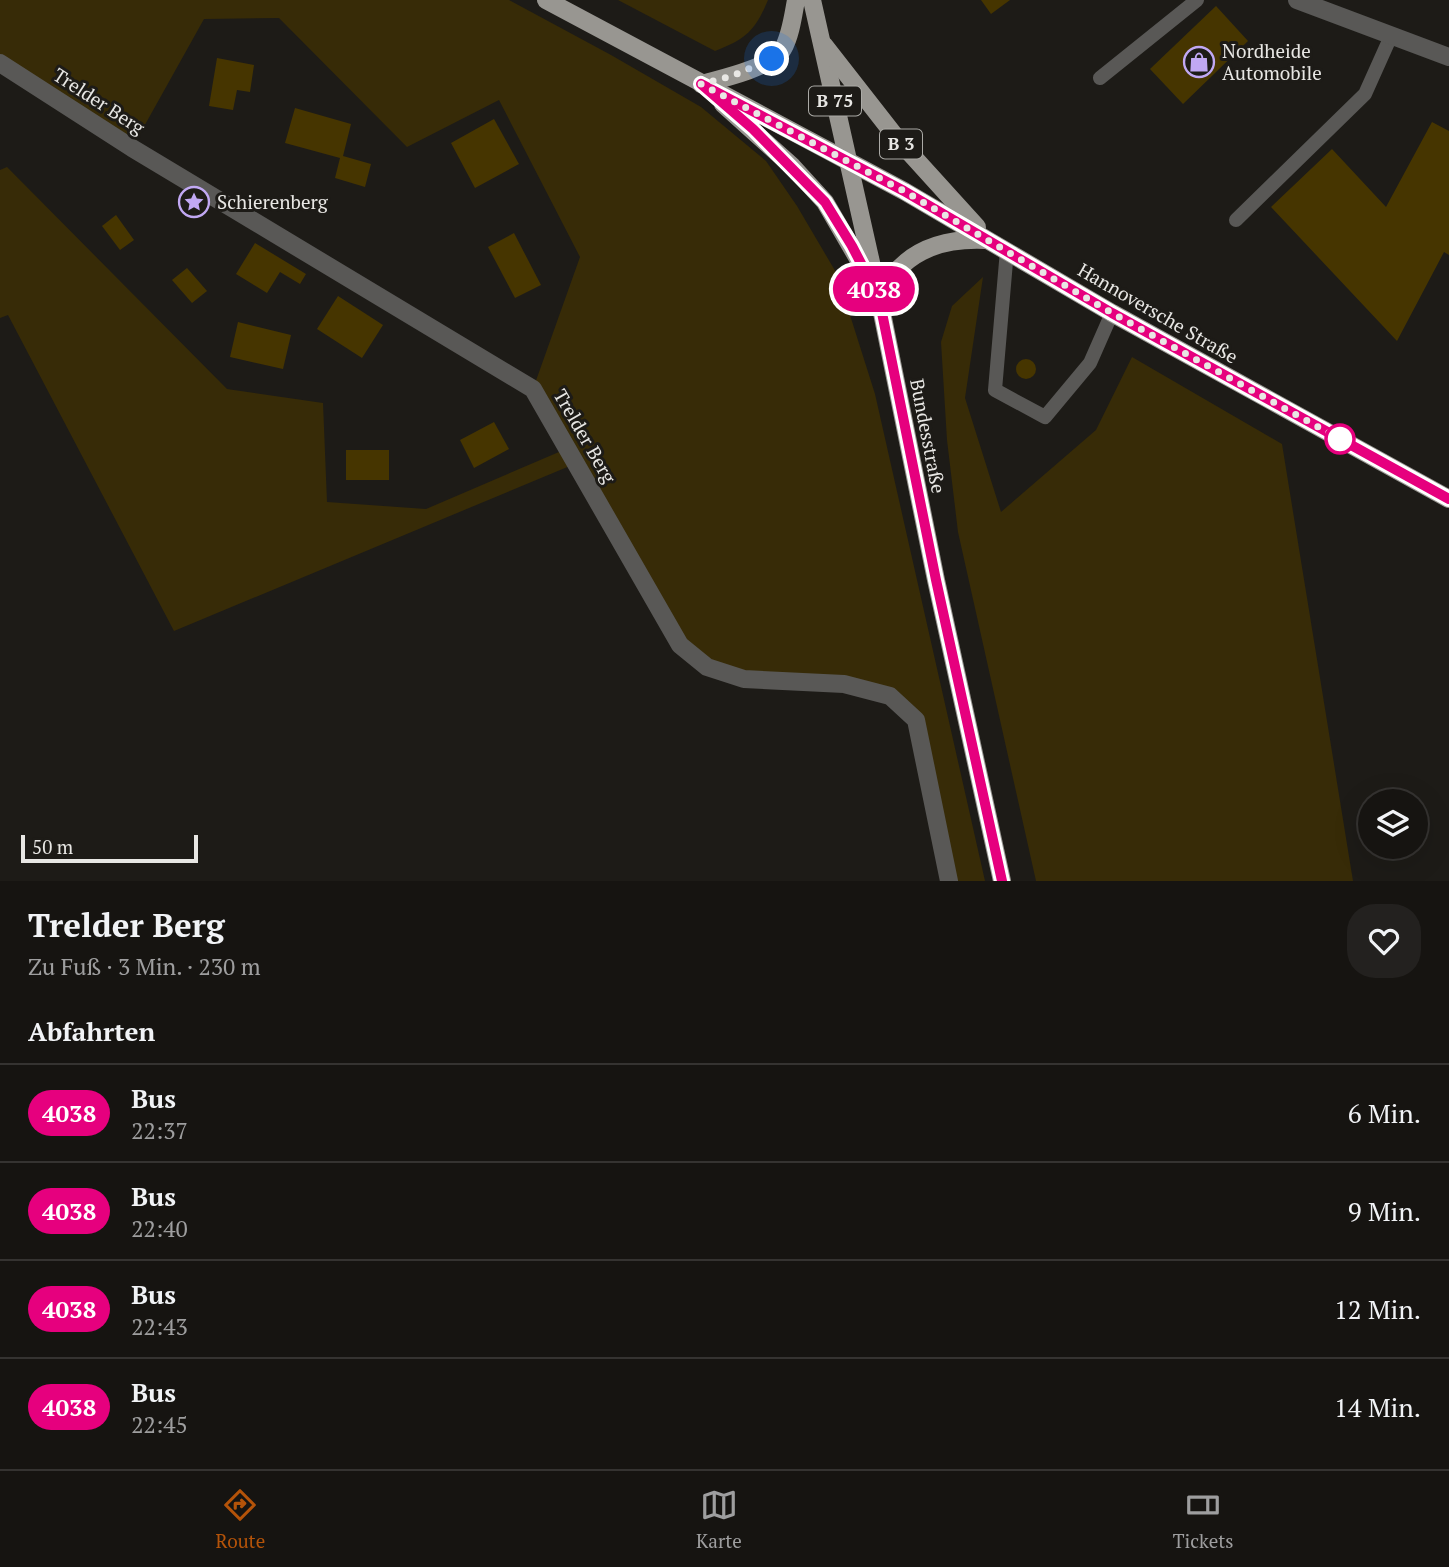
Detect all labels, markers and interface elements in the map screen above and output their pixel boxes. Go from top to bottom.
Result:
place label: Nordheide Automobile [1222,38,1322,85]
your location [754,41,789,76]
shop icon: Nordheide Automobile [1182,45,1216,79]
street label: Trelder Berg [49,62,151,140]
road number: B 75 [809,86,861,116]
road number: B 3 [880,130,922,159]
place icon: Schierenberg [177,185,211,219]
place label: Schierenberg [217,189,329,214]
street label: Hannoversche Straße [1074,257,1243,369]
line badge: 4038 [825,266,923,312]
text: 4038 [847,273,901,305]
street label: Bundesstraße [905,377,952,495]
street label: Trelder Berg [549,384,623,488]
unlabelled marker [1325,424,1355,454]
map controls [1358,789,1428,859]
button: layers [1358,789,1428,859]
scale bar [21,832,198,864]
text: 50 m [32,834,73,859]
text: Trelder Berg [28,903,225,946]
button: heart [1347,904,1421,978]
text: Zu Fuß · 3 Min. · 230 m [28,951,261,982]
text: Abfahrten [28,1014,155,1048]
text: Bus [131,1081,176,1115]
text: 6 Min. [1348,1096,1421,1130]
text: 4038 [42,1097,96,1129]
text: 22:37 [131,1115,188,1146]
text: Bus [131,1179,176,1213]
text: 9 Min. [1348,1194,1421,1228]
text: 4038 [42,1195,96,1227]
text: 22:40 [131,1213,188,1244]
text: Bus [131,1277,176,1311]
text: 12 Min. [1334,1292,1421,1326]
text: 4038 [42,1293,96,1325]
text: 22:43 [131,1311,188,1342]
text: Bus [131,1375,176,1409]
text: 14 Min. [1334,1390,1421,1424]
text: 4038 [42,1391,96,1423]
text: 22:45 [131,1409,188,1440]
tab: Route [215,1486,265,1553]
tab: Karte [696,1486,742,1553]
tab: Tickets [1173,1486,1234,1553]

